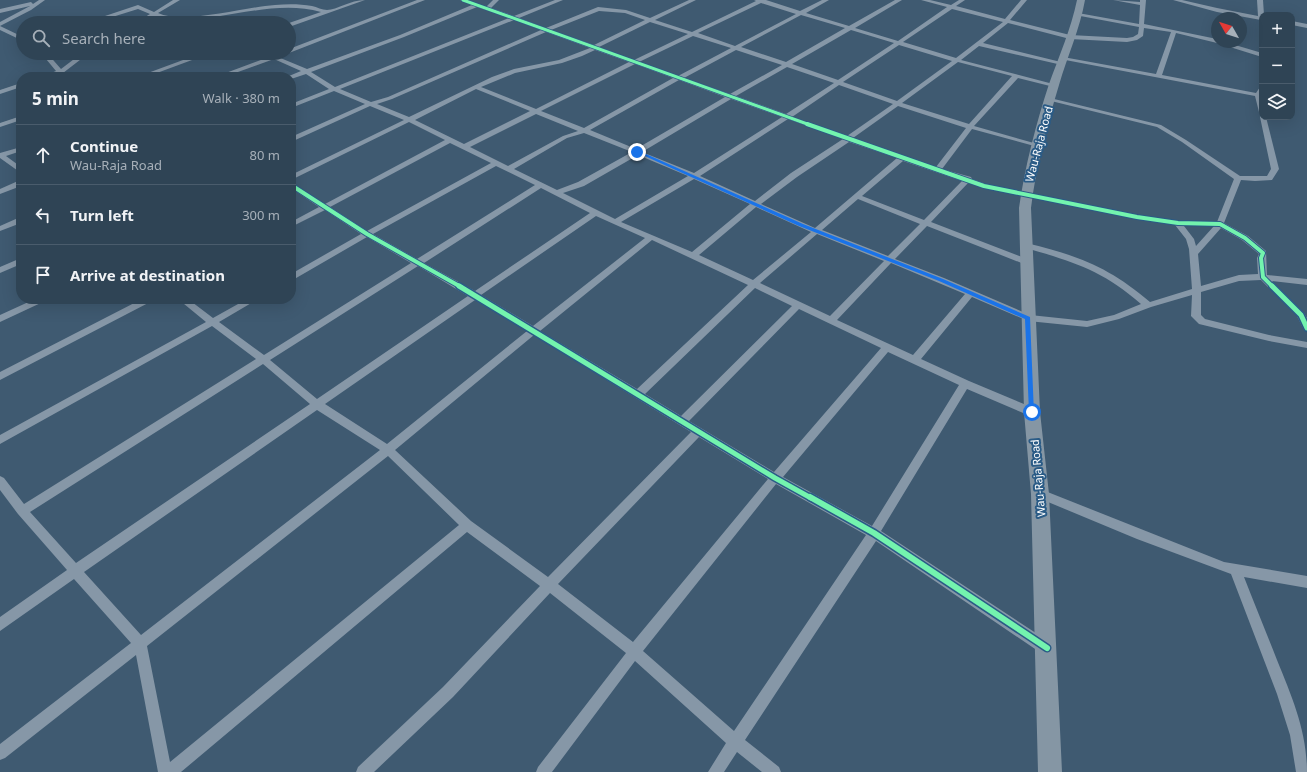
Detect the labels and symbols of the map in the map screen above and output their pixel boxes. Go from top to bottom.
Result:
north arrow [1211,12,1247,48]
street label: Wau-Raja Road [1021,104,1056,183]
route end [628,143,646,161]
route start [1023,403,1041,421]
street label: Wau-Raja Road [1027,439,1048,517]

